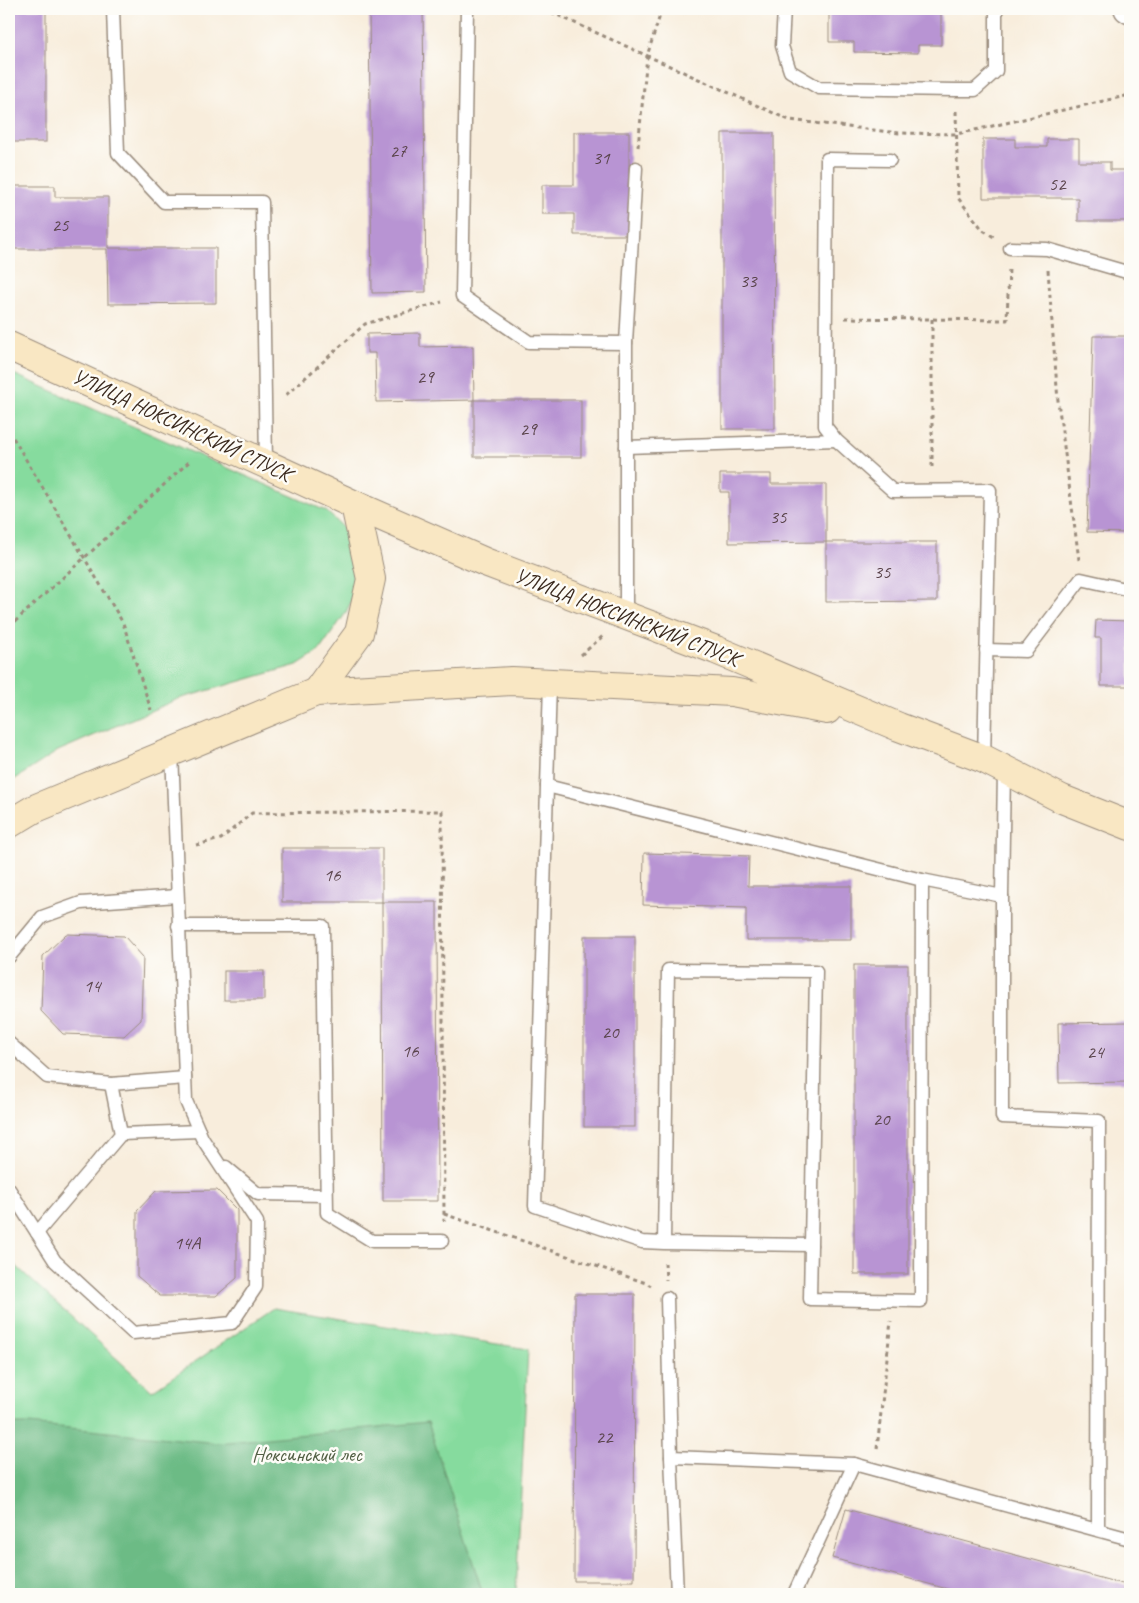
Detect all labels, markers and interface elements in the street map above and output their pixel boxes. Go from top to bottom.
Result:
house number: 27 [389,139,408,163]
house number: 31 [592,146,611,170]
house number: 52 [1048,172,1067,196]
house number: 25 [51,213,70,237]
house number: 33 [739,269,758,293]
street label: УЛИЦА НОКСИНСКИЙ СПУСК [68,363,300,489]
house number: 29 [416,365,435,389]
house number: 29 [519,417,538,441]
house number: 35 [769,505,788,529]
house number: 35 [873,560,892,584]
street label: УЛИЦА НОКСИНСКИЙ СПУСК [511,562,747,673]
house number: 16 [323,863,342,887]
house number: 14 [83,974,103,998]
house number: 20 [601,1020,620,1044]
house number: 16 [401,1039,420,1063]
house number: 24 [1086,1040,1106,1064]
house number: 20 [872,1107,891,1131]
house number: 14А [174,1231,202,1255]
house number: 22 [595,1425,614,1449]
park label: Ноксинский лес [252,1441,364,1467]

